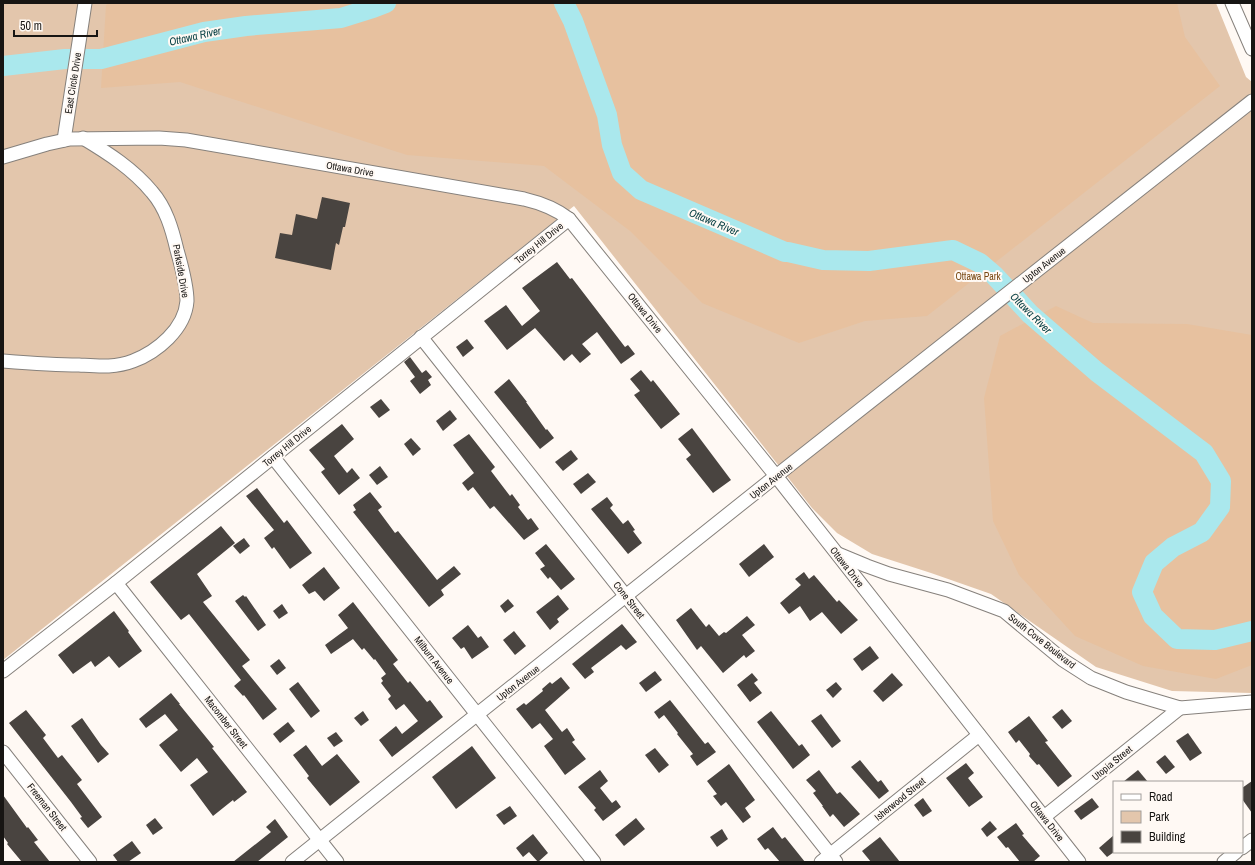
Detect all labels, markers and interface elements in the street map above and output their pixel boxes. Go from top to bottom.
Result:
scale bar [14,12,97,38]
text: 50 m [20,18,42,34]
water label: Ottawa River [168,23,223,49]
street label: East Circle Drive [62,51,84,115]
street label: Ottawa Drive [325,158,375,180]
water label: Ottawa River [687,205,742,239]
street label: Torrey Hill Drive [512,219,566,267]
street label: Parkside Drive [170,243,192,299]
street label: Upton Avenue [1020,244,1069,286]
park label: Ottawa Park [955,270,1001,283]
water label: Ottawa River [1007,289,1055,337]
street label: Ottawa Drive [625,290,665,336]
street label: Torrey Hill Drive [260,422,314,470]
street label: Upton Avenue [747,460,796,502]
street label: Ottawa Drive [827,544,867,590]
street label: Cone Street [610,579,648,622]
street label: South Cove Boulevard [1006,611,1078,671]
street label: Milburn Avenue [411,634,457,687]
street label: Upton Avenue [494,662,543,704]
street label: Macomber Street [202,693,251,751]
street label: Utopia Street [1089,742,1135,783]
street label: Isherwood Street [872,774,929,824]
street label: Freeman Street [24,781,70,834]
legend [1113,781,1243,853]
text: Road [1149,789,1173,805]
street label: Ottawa Drive [1027,798,1067,844]
text: Park [1149,809,1169,825]
text: Building [1149,829,1186,845]

